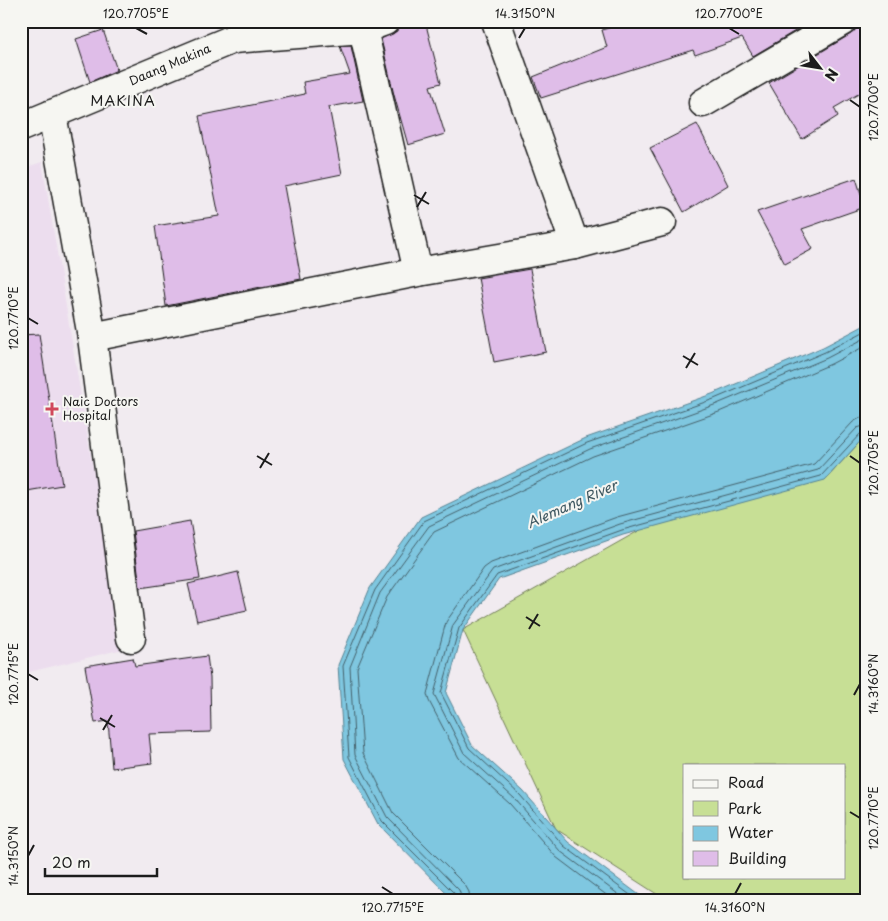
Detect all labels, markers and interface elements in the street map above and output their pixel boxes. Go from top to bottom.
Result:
text: 120.7705°E [103,4,169,22]
text: 14.3150°N [495,4,555,22]
text: 120.7700°E [695,4,763,22]
street label: Daang Makina [126,39,214,89]
north arrow [796,42,846,92]
text: N [820,65,843,85]
text: 120.7700°E [864,73,882,141]
district label: MAKINA [90,90,156,111]
text: 120.7710°E [4,286,22,350]
place label: Naic Doctors Hospital [63,392,139,424]
marker: Naic Doctors Hospital [45,402,59,416]
text: 120.7705°E [864,430,882,496]
water label: Alemang River [523,474,622,533]
text: 120.7715°E [4,643,22,705]
text: 14.3160°N [864,654,882,714]
legend [683,764,846,878]
text: Road [728,770,764,793]
text: 120.7710°E [864,786,882,850]
text: Park [728,796,762,819]
text: Water [728,820,773,843]
text: 14.3150°N [4,826,22,886]
scale bar [45,846,158,878]
text: Building [728,846,787,869]
text: 20 m [52,850,91,873]
text: 120.7715°E [362,898,424,916]
text: 14.3160°N [705,898,765,916]

